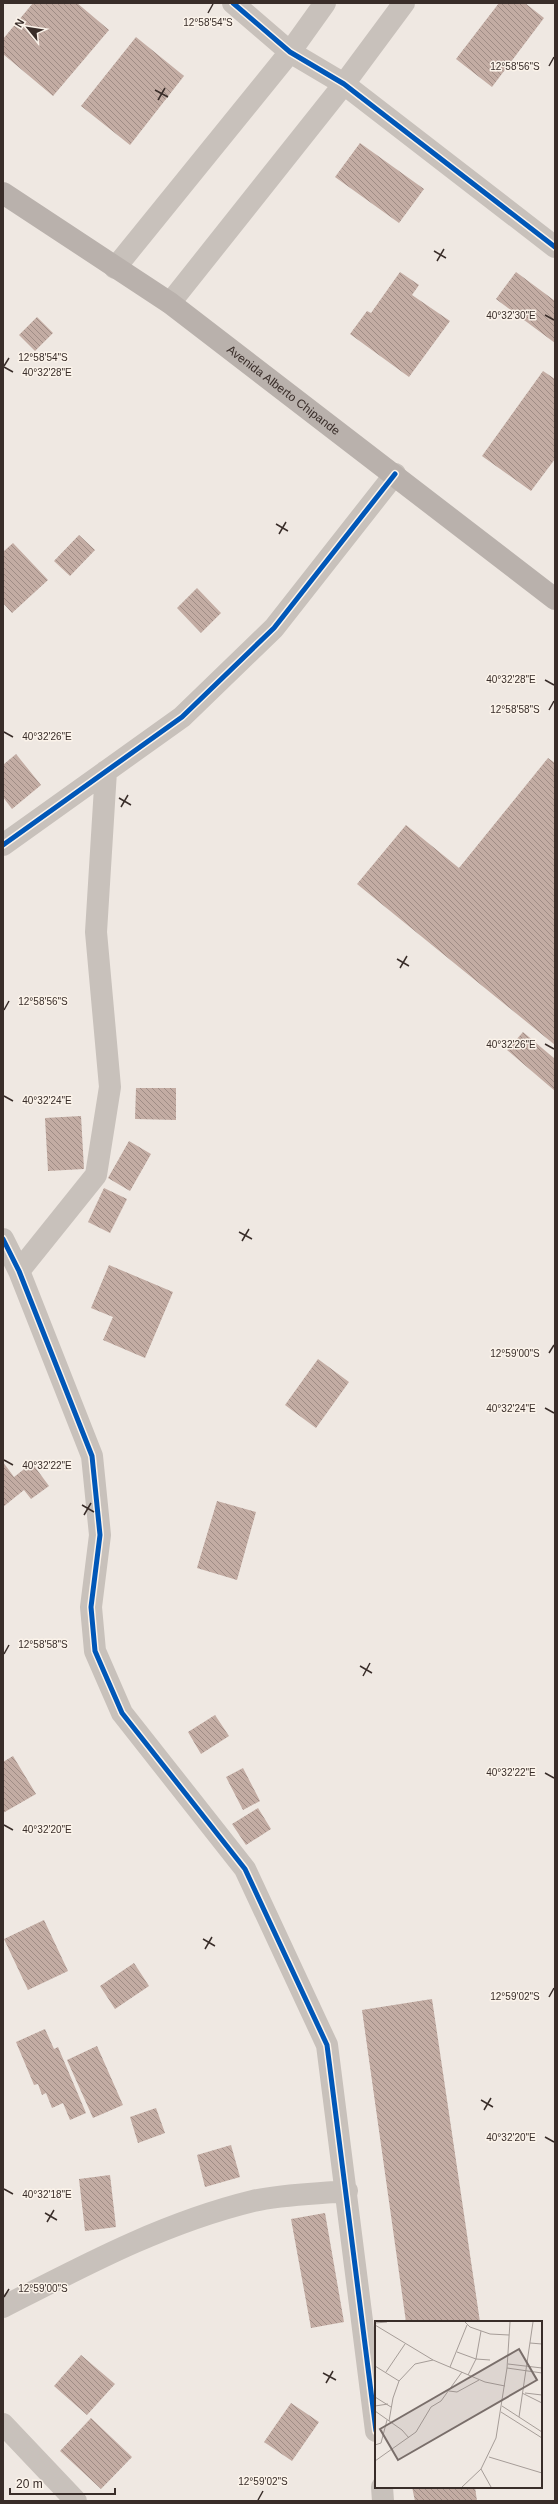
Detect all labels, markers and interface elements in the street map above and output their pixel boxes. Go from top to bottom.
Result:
north arrow [8,8,48,48]
text: N [12,17,27,29]
text: 12°58'54"S [183,17,233,28]
text: 12°58'56"S [490,61,540,72]
text: 40°32'30"E [486,310,536,321]
street label: Avenida Alberto Chipande [224,342,343,438]
text: 12°58'54"S [18,352,68,363]
text: 40°32'28"E [22,367,72,378]
text: 40°32'28"E [486,674,536,685]
text: 12°58'58"S [490,704,540,715]
text: 40°32'26"E [22,731,72,742]
text: 12°58'56"S [18,996,68,1007]
text: 40°32'26"E [486,1039,536,1050]
text: 40°32'24"E [22,1095,72,1106]
text: 12°59'00"S [490,1348,540,1359]
text: 40°32'24"E [486,1403,536,1414]
text: 40°32'22"E [22,1460,72,1471]
text: 12°58'58"S [18,1639,68,1650]
text: 40°32'22"E [486,1767,536,1778]
text: 40°32'20"E [22,1824,72,1835]
text: 12°59'02"S [490,1991,540,2002]
text: 40°32'20"E [486,2132,536,2143]
text: 40°32'18"E [22,2189,72,2200]
text: 12°59'00"S [18,2283,68,2294]
inset map [375,2321,542,2488]
scale bar [10,2470,115,2496]
text: 12°59'02"S [238,2476,288,2487]
text: 20 m [16,2477,43,2491]

